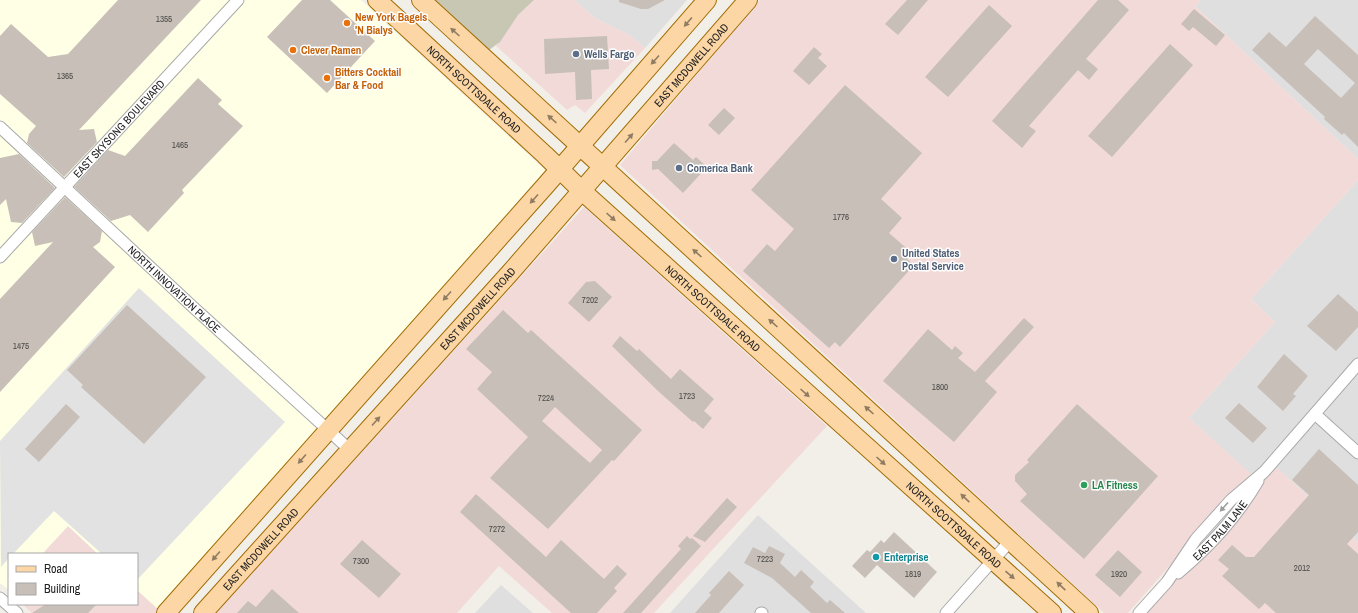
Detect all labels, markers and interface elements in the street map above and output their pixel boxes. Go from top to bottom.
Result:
place label: New York Bagels 'N Bialys [355,10,427,37]
house number: 1355 [156,13,172,25]
one-way arrow [683,17,692,28]
marker: New York Bagels 'N Bialys [342,18,352,28]
street label: EAST MCDOWELL ROAD [651,20,732,110]
one-way arrow [450,27,461,36]
place label: Clever Ramen [301,43,361,57]
street label: NORTH SCOTTSDALE ROAD [424,43,524,136]
marker: Clever Ramen [288,45,298,55]
place label: Wells Fargo [584,47,635,61]
marker: Wells Fargo [571,49,581,59]
one-way arrow [651,55,660,64]
place label: Bitters Cocktail Bar & Food [335,65,401,92]
house number: 1365 [57,70,73,82]
marker: Bitters Cocktail Bar & Food [322,73,332,83]
street label: EAST SKYSONG BOULEVARD [70,77,168,180]
one-way arrow [547,115,556,124]
one-way arrow [624,133,633,142]
house number: 1465 [172,139,188,151]
place label: Comerica Bank [687,161,754,175]
marker: Comerica Bank [674,163,684,173]
one-way arrow [529,194,539,204]
house number: 1776 [833,211,849,223]
one-way arrow [606,212,616,222]
street label: NORTH INNOVATION PLACE [125,243,223,336]
place label: United States Postal Service [902,246,964,273]
one-way arrow [692,248,702,258]
marker: United States Postal Service [889,254,899,264]
street label: NORTH SCOTTSDALE ROAD [662,262,763,355]
street label: EAST MCDOWELL ROAD [437,264,519,353]
one-way arrow [443,291,452,301]
house number: 7202 [582,294,598,306]
one-way arrow [768,318,779,327]
house number: 1475 [13,340,29,352]
house number: 1800 [932,381,948,393]
one-way arrow [800,388,810,397]
house number: 1723 [679,390,695,402]
house number: 7224 [538,392,554,404]
one-way arrow [864,406,875,415]
one-way arrow [372,416,381,426]
one-way arrow [298,454,307,463]
one-way arrow [876,456,887,465]
place label: LA Fitness [1092,478,1138,492]
street label: NORTH SCOTTSDALE ROAD [903,479,1004,571]
marker: LA Fitness [1079,480,1089,490]
one-way arrow [960,493,970,503]
street label: EAST PALM LANE [1190,498,1250,563]
one-way arrow [1220,502,1229,513]
street label: EAST MCDOWELL ROAD [220,505,301,593]
house number: 7272 [489,523,505,535]
place label: Enterprise [884,550,929,564]
one-way arrow [211,551,220,561]
marker: Enterprise [871,552,881,562]
legend [8,553,138,605]
house number: 7223 [757,553,773,565]
house number: 7300 [353,555,369,567]
text: Road [44,561,68,577]
house number: 2012 [1294,562,1310,574]
house number: 1819 [905,568,921,580]
house number: 1920 [1111,568,1127,580]
one-way arrow [1004,571,1015,580]
text: Building [44,581,81,597]
one-way arrow [1056,582,1066,591]

